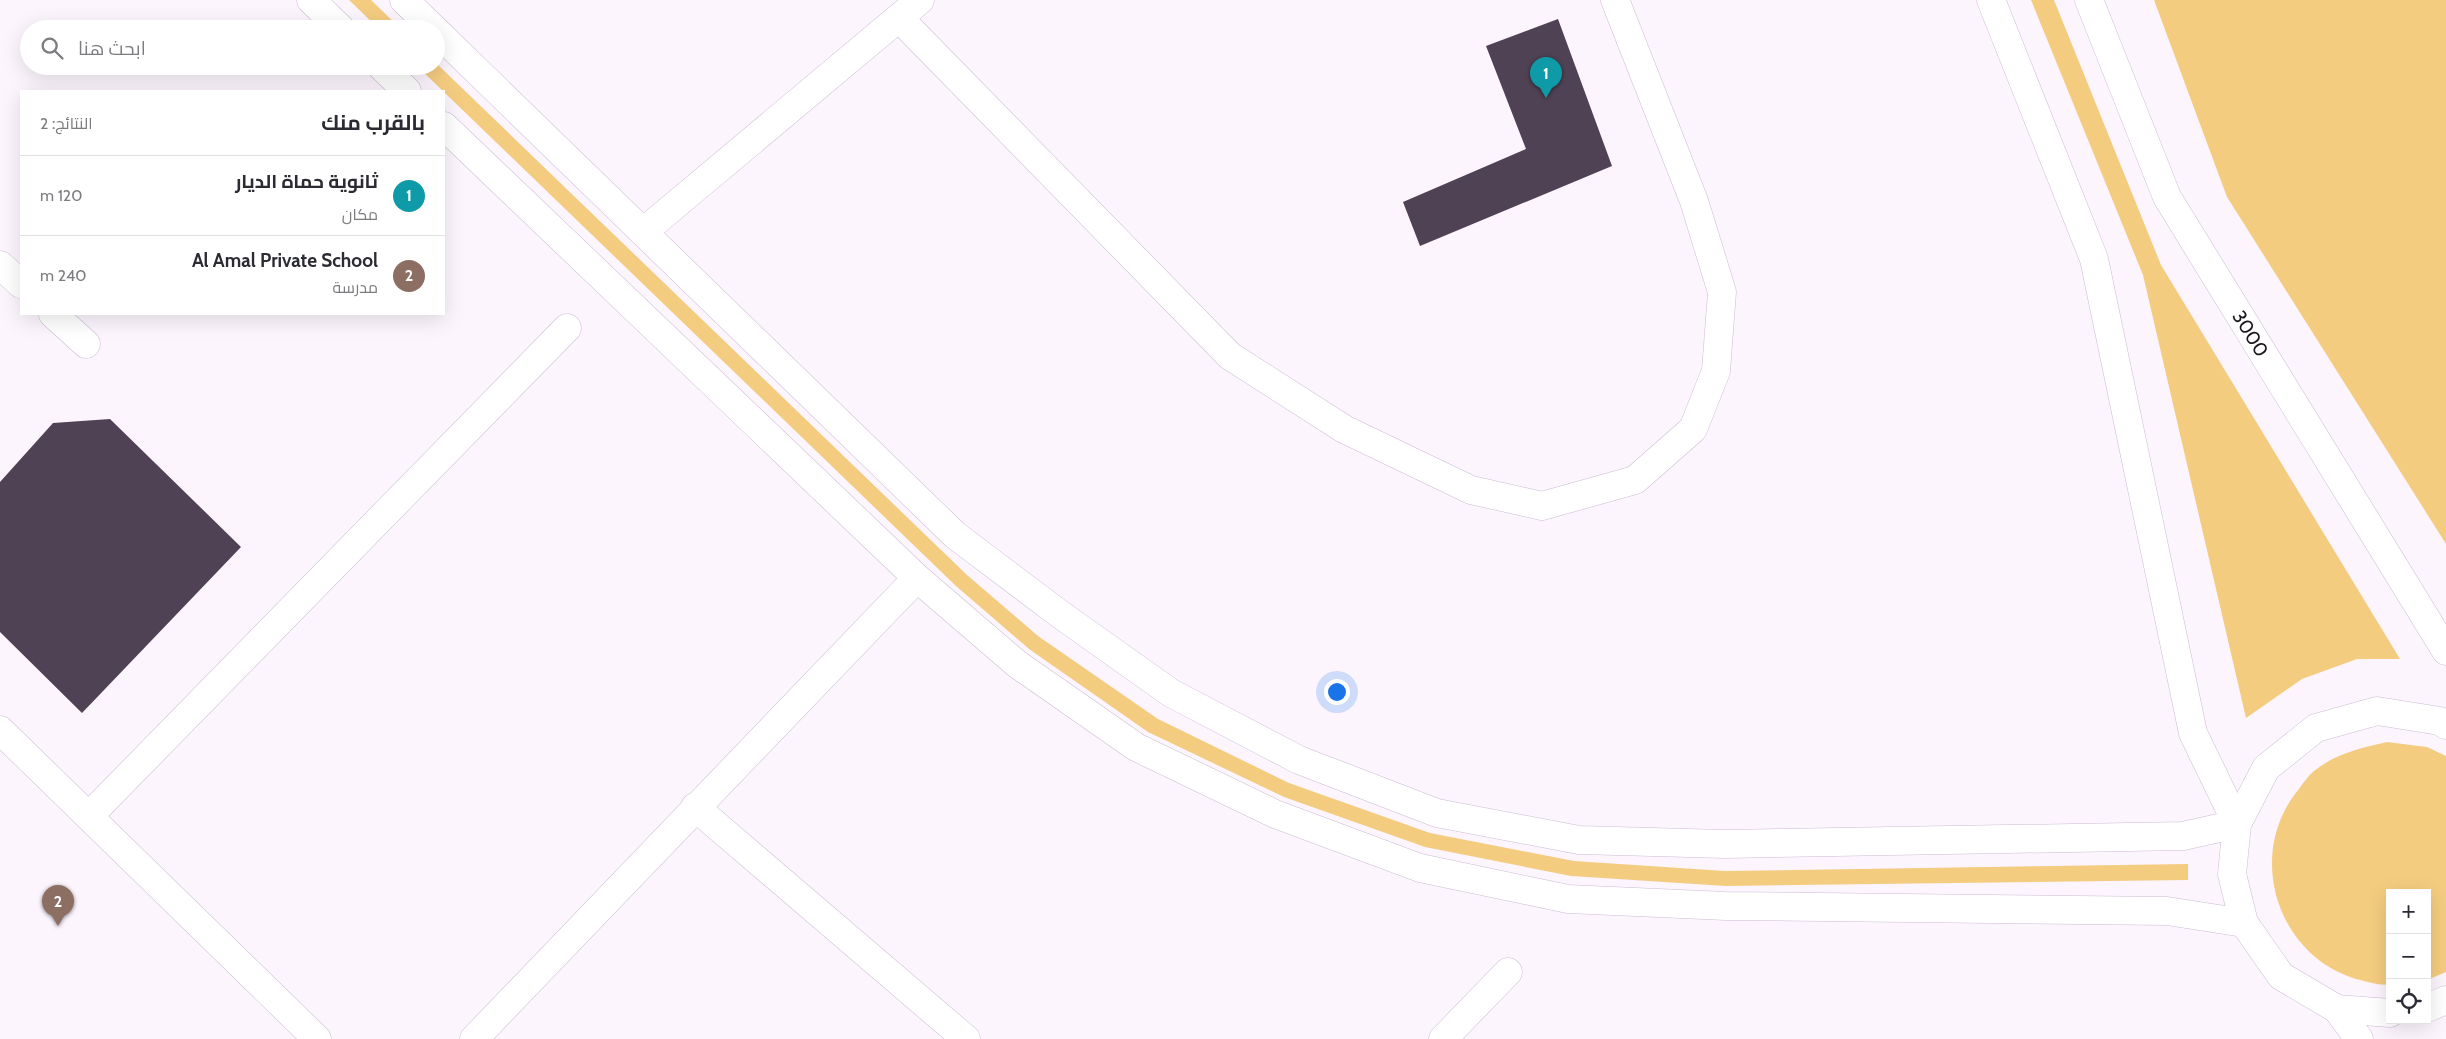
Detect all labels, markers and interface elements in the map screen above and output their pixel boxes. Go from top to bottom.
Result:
search box [20,20,445,75]
icon: search [38,34,66,62]
text: ابحث هنا [78,37,146,60]
pin: 1 [1530,57,1562,98]
text: بالقرب منك [321,110,425,135]
text: النتائج: 2 [40,114,92,133]
text: ثانوية حماة الديار [235,170,378,193]
text: 120 m [40,186,82,205]
text: 1 [406,186,412,205]
text: مكان [342,205,378,224]
text: Al Amal Private School [192,249,378,272]
text: 240 m [40,266,86,285]
text: 2 [405,266,413,285]
text: مدرسة [332,278,378,297]
street label: 3000 [2228,306,2274,361]
your location [1324,679,1350,705]
pin: 2 [42,885,74,926]
map controls [2386,889,2431,1024]
button: + [2386,889,2431,934]
button: − [2386,934,2431,979]
button: locate [2386,979,2431,1024]

